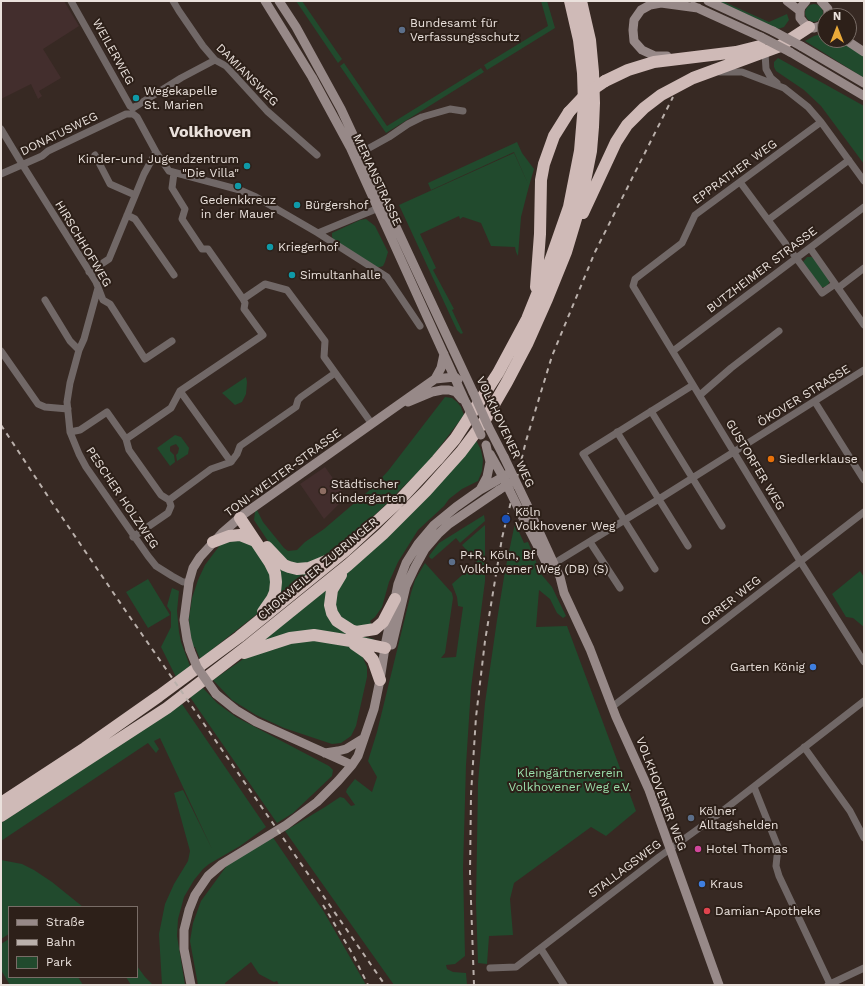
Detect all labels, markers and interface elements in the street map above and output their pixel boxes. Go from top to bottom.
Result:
north arrow [817,8,857,48]
text: N [833,10,841,23]
place label: Bundesamt für Verfassungsschutz [410,16,520,44]
street label: WEILERWEG [89,17,137,87]
marker: Bundesamt für Verfassungsschutz [397,25,407,35]
street label: DAMIANSWEG [213,41,281,109]
place label: Wegekapelle St. Marien [144,84,218,112]
marker: Wegekapelle St. Marien [131,93,141,103]
street label: DONATUSWEG [18,109,100,159]
district label: Volkhoven [169,122,251,142]
street label: MERIANSTRASSE [349,132,405,228]
street label: EPPRATHER WEG [690,137,780,207]
place label: Kinder-und Jugendzentrum "Die Villa" [78,152,239,180]
marker: Kinder-und Jugendzentrum "Die Villa" [242,161,252,171]
marker: Gedenkkreuz in der Mauer [233,181,243,191]
place label: Gedenkkreuz in der Mauer [200,193,276,221]
street label: HIRSCHHOFWEG [52,198,114,290]
place label: Bürgershof [305,198,368,212]
marker: Bürgershof [292,200,302,210]
street label: BUTZHEIMER STRASSE [704,224,820,316]
place label: Kriegerhof [278,240,338,254]
marker: Kriegerhof [265,242,275,252]
place label: Simultanhalle [300,268,381,282]
marker: Simultanhalle [287,270,297,280]
street label: ÖKOVER STRASSE [755,362,853,430]
street label: VOLKHOVENER WEG [473,374,537,490]
street label: GUSTORFER WEG [722,417,788,513]
street label: TONI-WELTER-STRASSE [222,426,344,520]
street label: PESCHER HOLZWEG [83,444,161,552]
place label: Siedlerklause [779,452,858,466]
marker: Siedlerklause [766,454,776,464]
place label: Städtischer Kindergarten [331,477,406,505]
marker: Städtischer Kindergarten [318,486,328,496]
place label: Köln Volkhovener Weg [515,505,615,533]
marker: Köln Volkhovener Weg [500,513,512,525]
street label: CHORWEILER ZUBRINGER [255,515,381,623]
place label: P+R, Köln, Bf Volkhovener Weg (DB) (S) [460,548,608,576]
marker: P+R, Köln, Bf Volkhovener Weg (DB) (S) [447,557,457,567]
street label: ORRER WEG [698,573,764,629]
place label: Garten König [730,660,805,674]
marker: Garten König [808,662,818,672]
street label: VOLKHOVENER WEG [633,735,689,853]
park label: Kleingärtnerverein Volkhovener Weg e.V. [509,766,631,794]
place label: Kölner Alltagshelden [699,804,778,832]
marker: Kölner Alltagshelden [686,813,696,823]
street label: STALLAGSWEG [586,837,664,901]
place label: Hotel Thomas [706,842,788,856]
marker: Hotel Thomas [693,844,703,854]
place label: Kraus [710,877,743,891]
marker: Kraus [697,879,707,889]
place label: Damian-Apotheke [715,904,821,918]
legend [8,906,138,978]
marker: Damian-Apotheke [702,906,712,916]
text: Straße [46,915,85,929]
text: Bahn [46,935,75,949]
text: Park [46,955,72,969]

